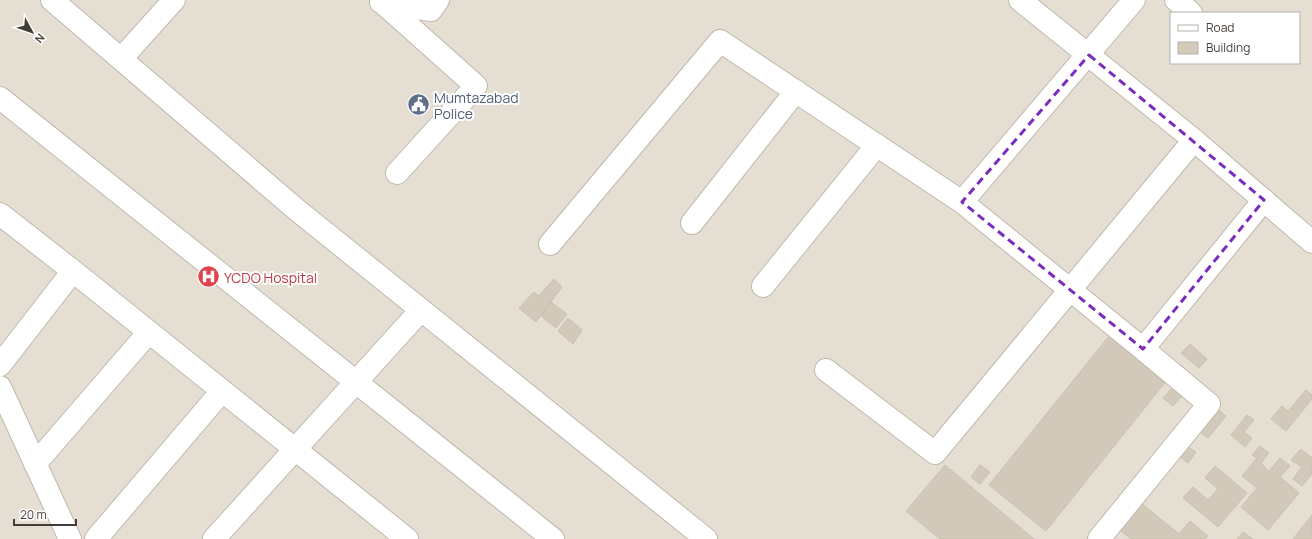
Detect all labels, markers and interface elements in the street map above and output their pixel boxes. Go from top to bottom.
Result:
north arrow [12,12,52,52]
legend [1170,12,1300,64]
text: Road [1206,19,1234,36]
text: N [32,31,48,47]
text: Building [1206,39,1250,56]
place label: Mumtazabad Police [434,88,518,123]
public building icon: Mumtazabad Police [406,92,432,118]
hospital icon: YCDO Hospital [195,264,221,290]
place label: YCDO Hospital [224,268,317,287]
scale bar [14,501,76,527]
text: 20 m [20,506,47,523]

